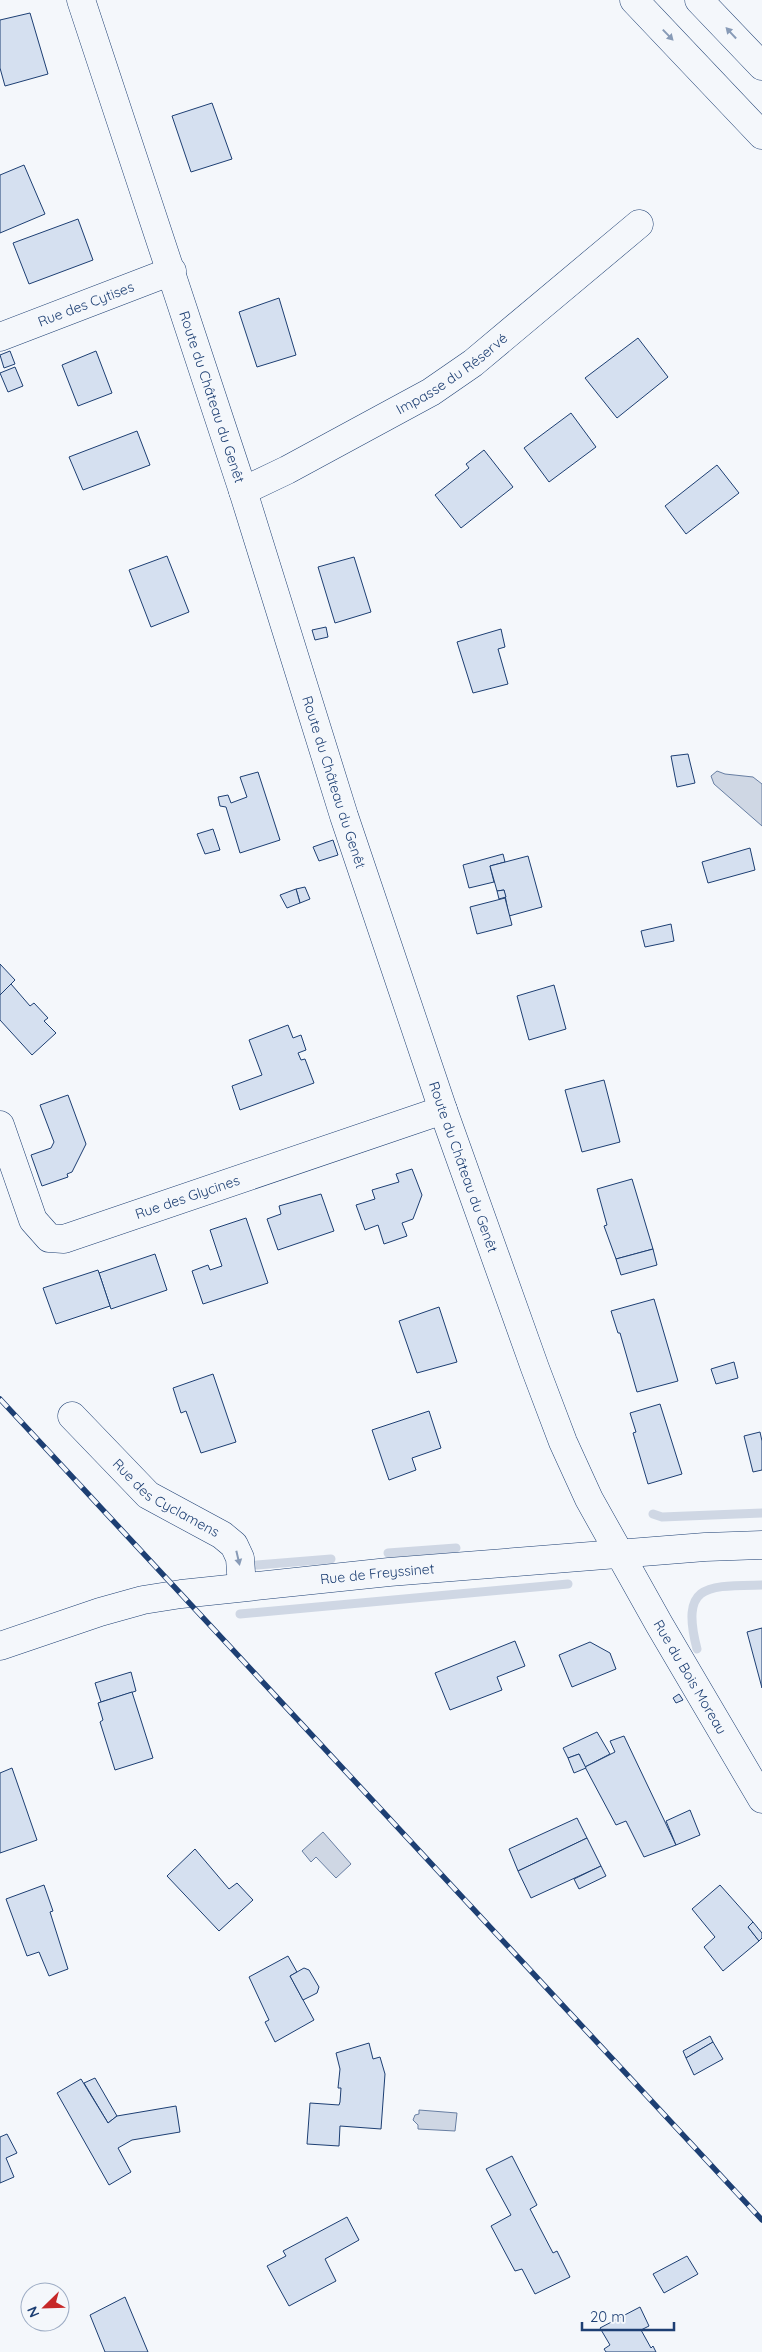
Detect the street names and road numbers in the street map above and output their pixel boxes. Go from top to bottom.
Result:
street label: Rue des Cytises [35,277,137,331]
street label: Route du Château du Genêt [175,309,249,485]
street label: Impasse du Réservé [393,329,511,418]
street label: Route du Château du Genêt [298,694,370,871]
street label: Route du Château du Genêt [425,1079,502,1255]
street label: Rue des Glycines [133,1171,242,1223]
street label: Rue des Cyclamens [109,1455,223,1541]
street label: Rue de Freyssinet [319,1559,435,1588]
street label: Rue du Bois Moreau [649,1616,731,1738]

